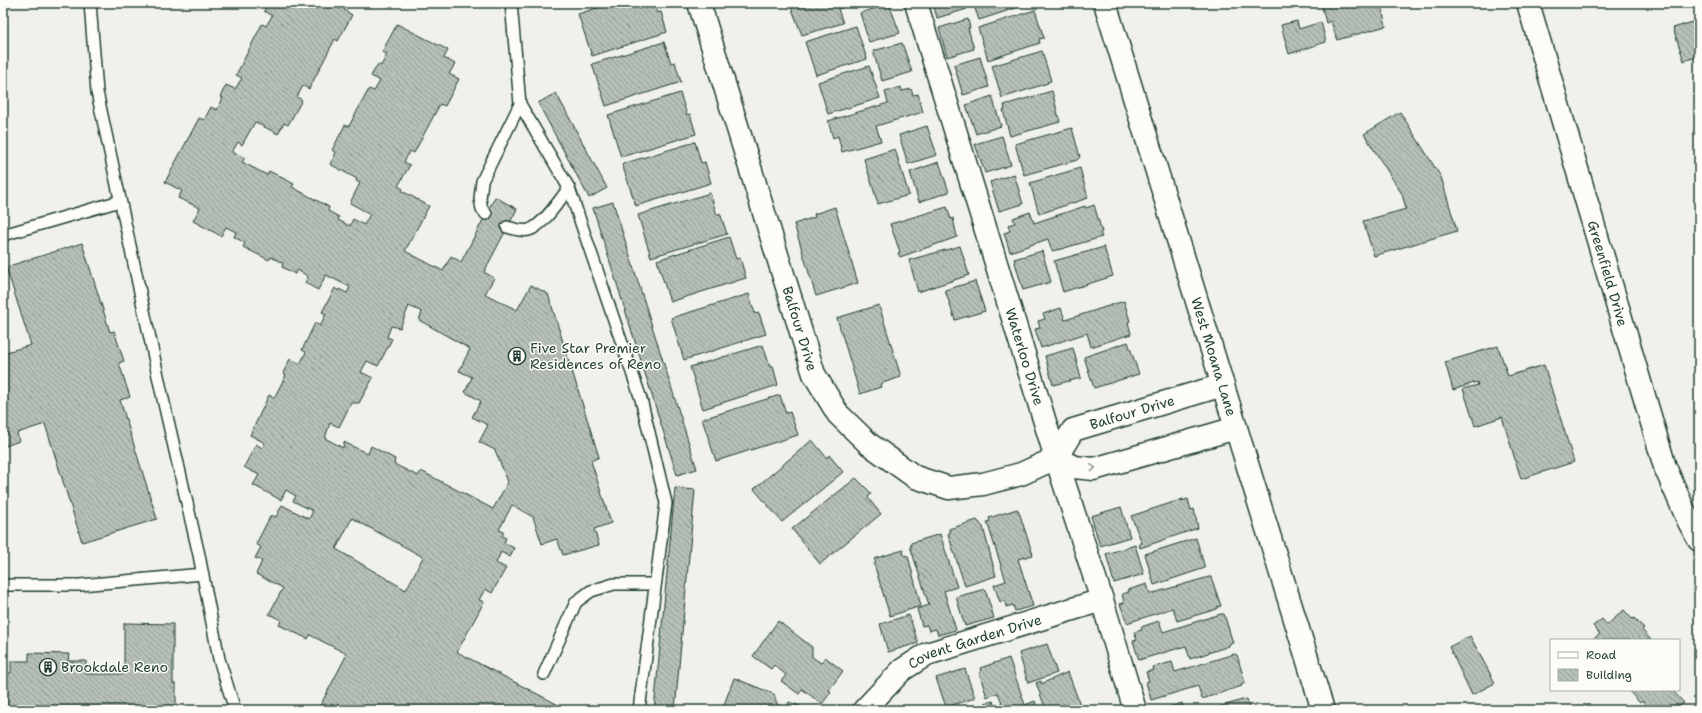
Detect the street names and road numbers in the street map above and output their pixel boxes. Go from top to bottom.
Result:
street label: Greenfield Drive [1584,218,1632,329]
street label: Balfour Drive [778,284,822,373]
street label: West Moana Lane [1187,295,1241,418]
street label: Waterloo Drive [1001,306,1048,408]
street label: Balfour Drive [1087,391,1177,434]
street label: Covent Garden Drive [904,610,1044,673]

